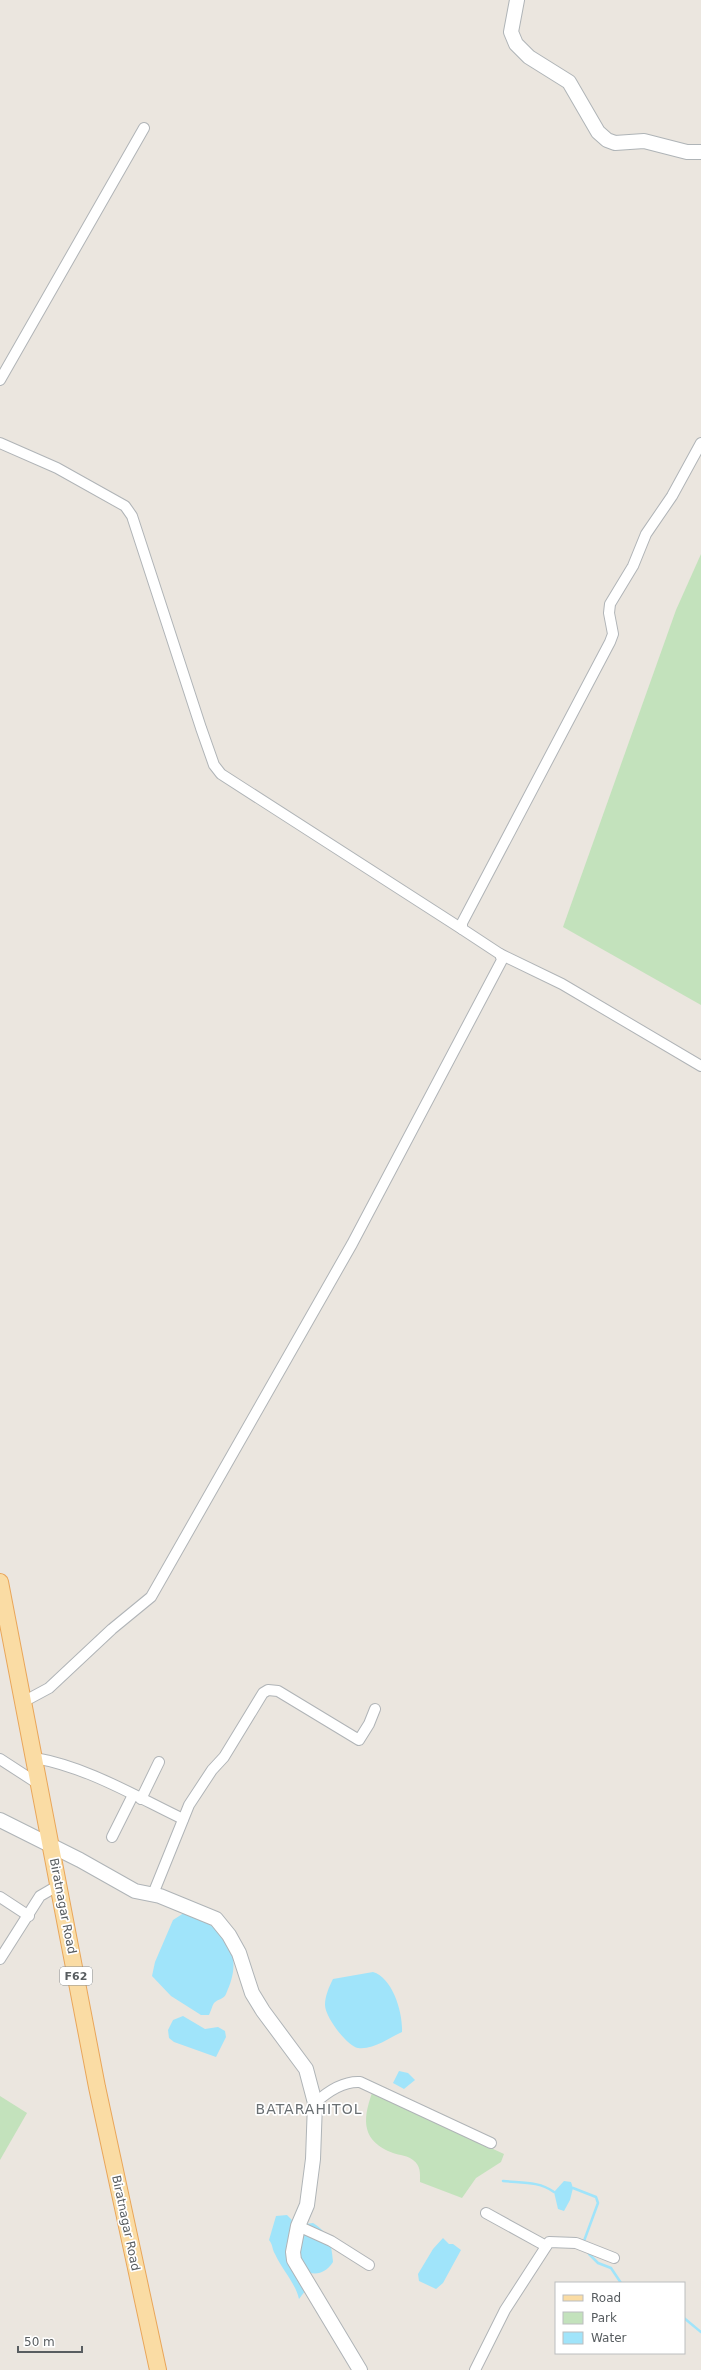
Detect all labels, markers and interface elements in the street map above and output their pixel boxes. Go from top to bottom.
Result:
street label: Biratnagar Road [47,1857,79,1955]
road number: F62 [60,1967,92,1985]
district label: BATARAHITOL [256,2101,362,2117]
street label: Biratnagar Road [109,2174,143,2272]
legend [555,2282,685,2354]
text: Road [591,2291,621,2305]
text: Park [591,2311,617,2325]
scale bar [18,2328,82,2354]
text: Water [591,2331,627,2345]
text: 50 m [24,2335,55,2349]

